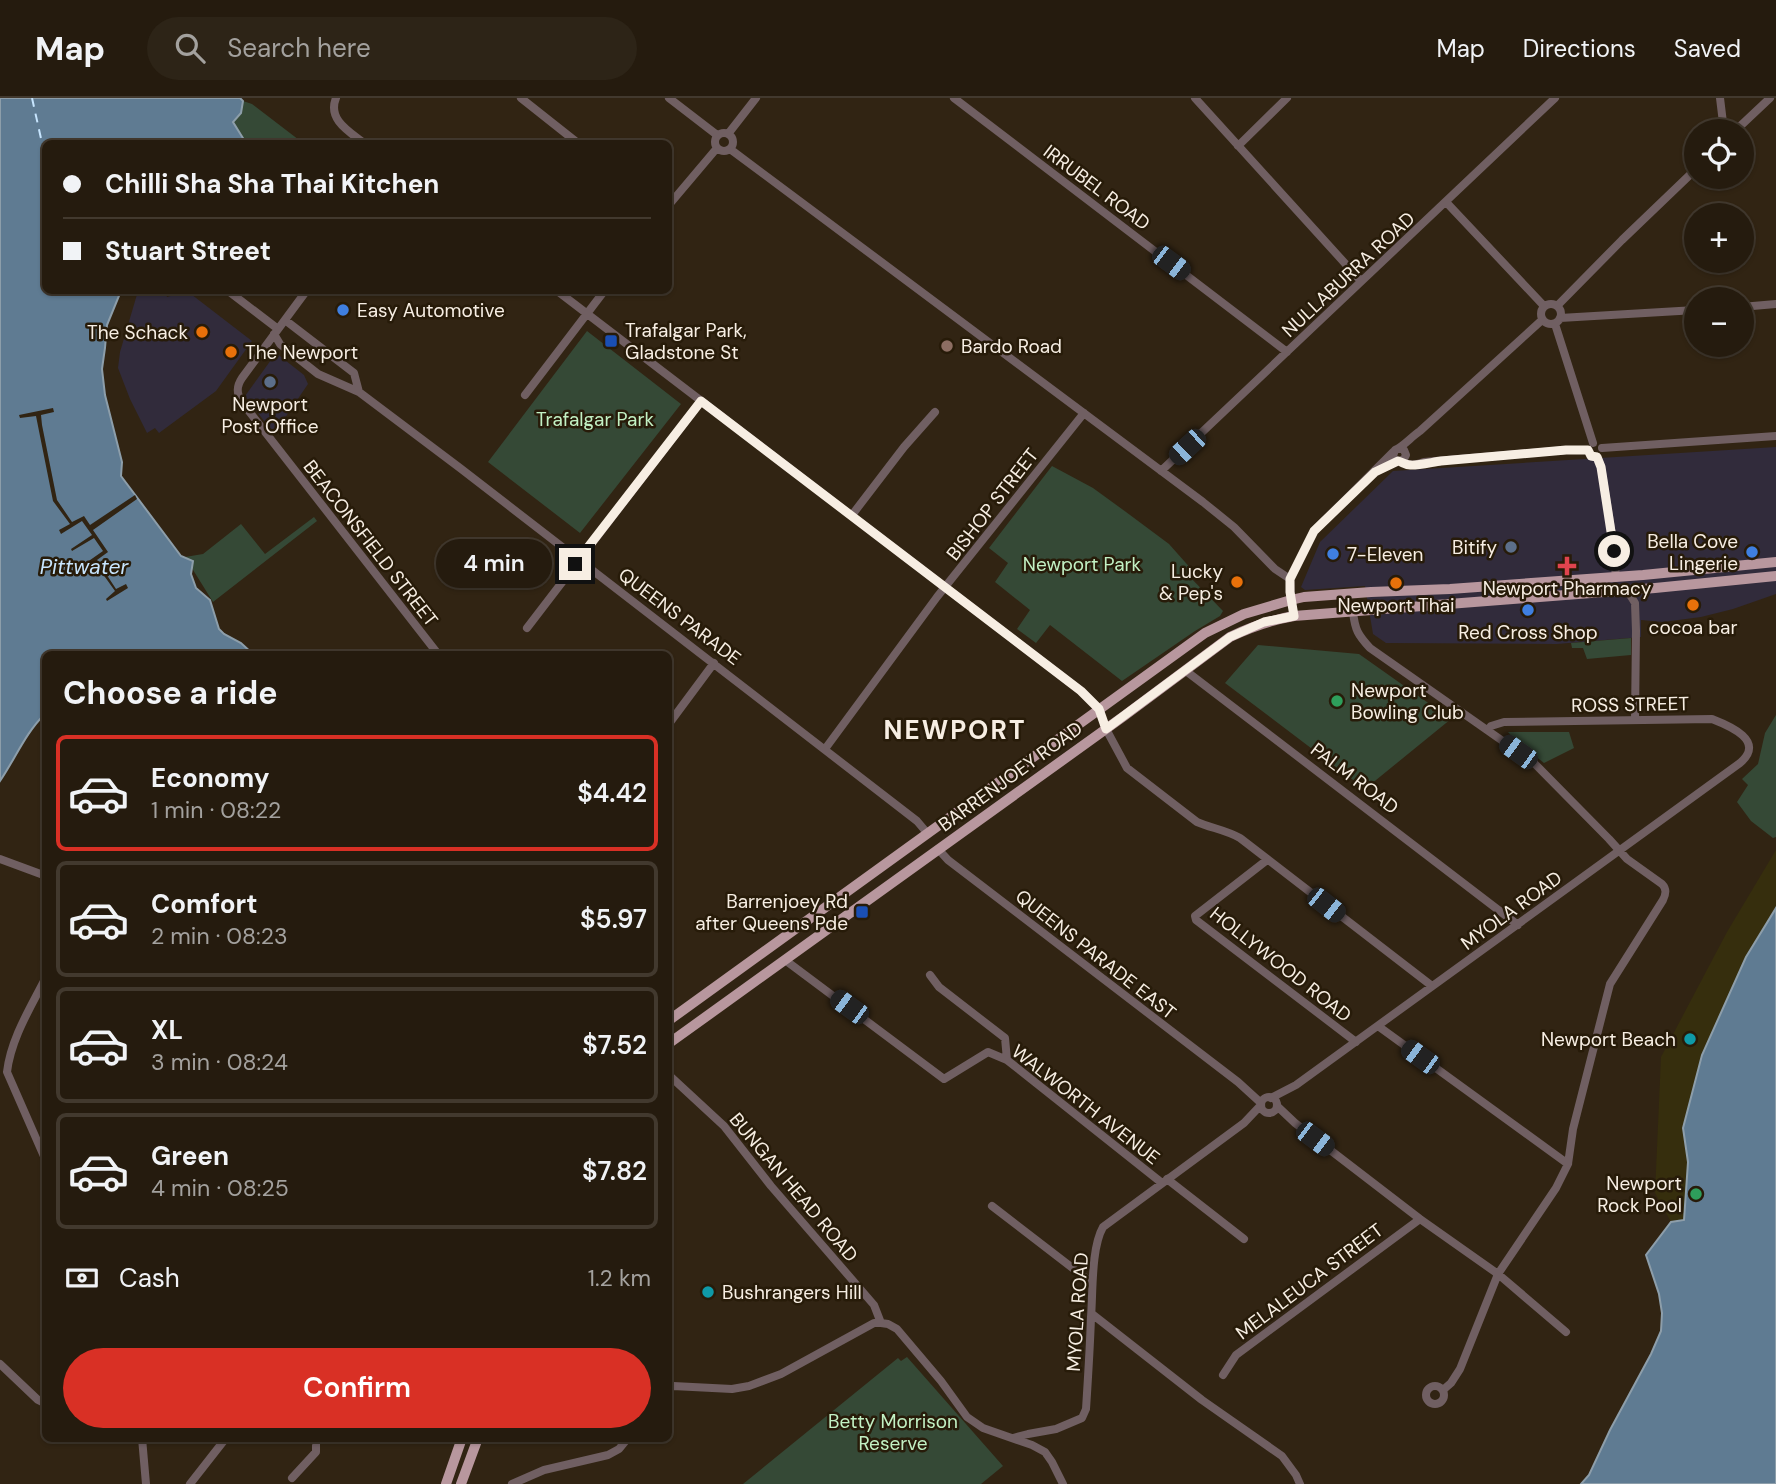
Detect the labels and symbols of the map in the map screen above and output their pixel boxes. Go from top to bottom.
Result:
street label: IRRUBEL ROAD [1038,139,1155,236]
street label: NULLABURRA ROAD [1277,206,1420,343]
car [1148,242,1195,284]
place label: Easy Automotive [357,298,505,323]
marker: Easy Automotive [335,302,351,318]
place label: Trafalgar Park, Gladstone St [625,318,747,365]
place label: The Schack [87,320,188,345]
marker: The Schack [194,324,210,340]
marker: Trafalgar Park, Gladstone St [603,333,619,349]
place label: Bardo Road [961,334,1062,359]
marker: Bardo Road [939,338,955,354]
place label: The Newport [245,340,358,365]
marker: The Newport [223,344,239,360]
marker: Newport Post Office [262,374,278,390]
place label: Newport Post Office [222,392,318,439]
park label: Trafalgar Park [536,407,654,432]
car [1165,425,1210,469]
street label: BISHOP STREET [941,443,1044,565]
street label: BEACONSFIELD STREET [298,455,444,632]
place label: Bella Cove Lingerie [1647,529,1738,576]
place label: Bitify [1452,535,1497,560]
route start [1598,535,1630,567]
marker: Bitify [1503,539,1519,555]
callout: 4 min [435,540,550,588]
place label: 7-Eleven [1347,542,1423,567]
marker: Bella Cove Lingerie [1744,544,1760,560]
marker: 7-Eleven [1325,546,1341,562]
route end [559,548,591,580]
park label: Newport Park [1023,552,1142,577]
water label: Pittwater [40,553,130,581]
marker: Newport Pharmacy [1559,558,1575,574]
place label: Lucky & Pep's [1159,559,1223,606]
street label: QUEENS PARADE [613,562,746,671]
marker: Lucky & Pep's [1229,574,1245,590]
marker: Newport Thai [1388,575,1404,591]
place label: Newport Pharmacy [1483,576,1652,601]
place label: Newport Thai [1337,593,1455,618]
marker: cocoa bar [1685,597,1701,613]
marker: Red Cross Shop [1520,602,1536,618]
place label: cocoa bar [1649,615,1737,640]
place label: Red Cross Shop [1458,620,1598,645]
place label: Newport Bowling Club [1351,678,1464,725]
street label: ROSS STREET [1571,691,1689,718]
marker: Newport Bowling Club [1329,693,1345,709]
district label: NEWPORT [884,713,1026,747]
street label: BARRENJOEY ROAD [933,716,1087,837]
car [1495,731,1542,773]
street label: PALM ROAD [1306,737,1404,820]
street label: MYOLA ROAD [1456,865,1567,956]
street label: QUEENS PARADE EAST [1010,884,1181,1025]
car [1303,884,1350,926]
place label: Barrenjoey Rd after Queens Pde [695,889,848,936]
street label: HOLLYWOOD ROAD [1205,901,1357,1027]
marker: Barrenjoey Rd after Queens Pde [854,904,870,920]
car [826,986,873,1028]
place label: Newport Beach [1541,1027,1676,1052]
marker: Newport Beach [1682,1031,1698,1047]
car [1397,1036,1444,1078]
street label: WALWORTH AVENUE [1007,1039,1165,1170]
street label: BUNGAN HEAD ROAD [724,1108,863,1267]
car [1292,1118,1339,1160]
place label: Newport Rock Pool [1597,1171,1682,1218]
marker: Newport Rock Pool [1688,1186,1704,1202]
street label: MELALEUCA STREET [1231,1218,1388,1345]
street label: MYOLA ROAD [1061,1252,1094,1372]
place label: Bushrangers Hill [722,1280,862,1305]
marker: Bushrangers Hill [700,1284,716,1300]
park label: Betty Morrison Reserve [828,1409,958,1456]

